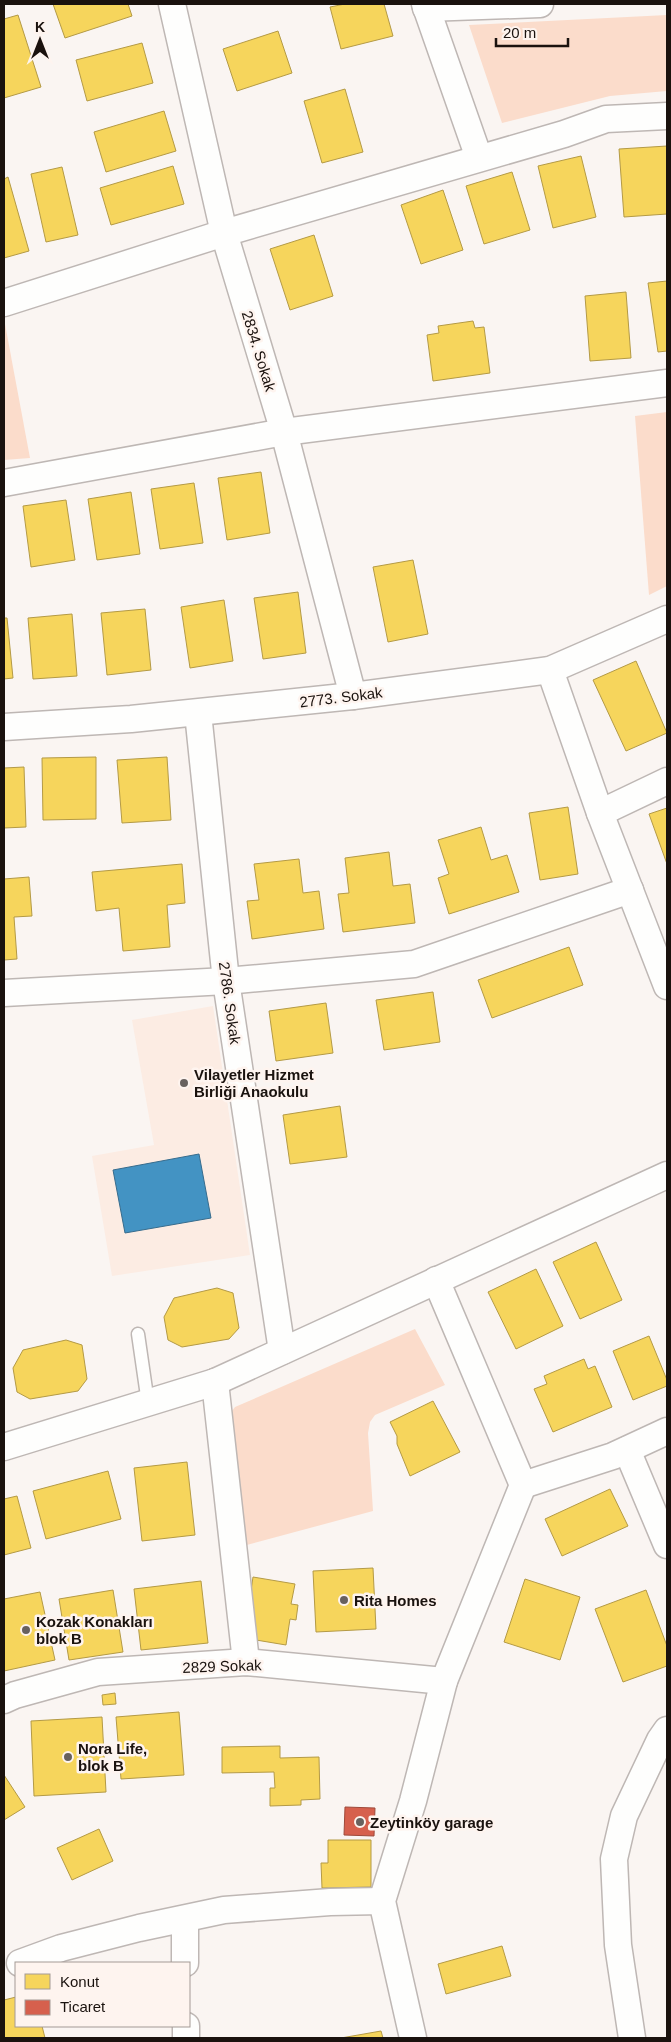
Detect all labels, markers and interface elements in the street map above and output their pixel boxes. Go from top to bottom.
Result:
north arrow [15,15,65,65]
scale bar [496,15,568,47]
text: K [35,19,45,35]
text: 20 m [503,24,536,41]
street label: 2834. Sokak [239,309,279,394]
street label: 2773. Sokak [299,683,384,711]
street label: 2786. Sokak [216,961,244,1046]
place label: Vilayetler Hizmet Birliği Anaokulu [194,1066,314,1100]
marker: Vilayetler Hizmet Birliği Anaokulu [178,1077,190,1089]
place label: Rita Homes [354,1592,437,1609]
marker: Rita Homes [338,1594,350,1606]
place label: Kozak Konakları blok B [36,1613,153,1647]
marker: Kozak Konakları blok B [20,1624,32,1636]
street label: 2829 Sokak [182,1656,262,1676]
place label: Nora Life, blok B [78,1740,147,1774]
marker: Nora Life, blok B [62,1751,74,1763]
place label: Zeytinköy garage [370,1814,493,1831]
marker: Zeytinköy garage [354,1816,366,1828]
legend [15,1962,190,2027]
text: Konut [60,1973,100,1990]
text: Ticaret [60,1998,106,2015]

